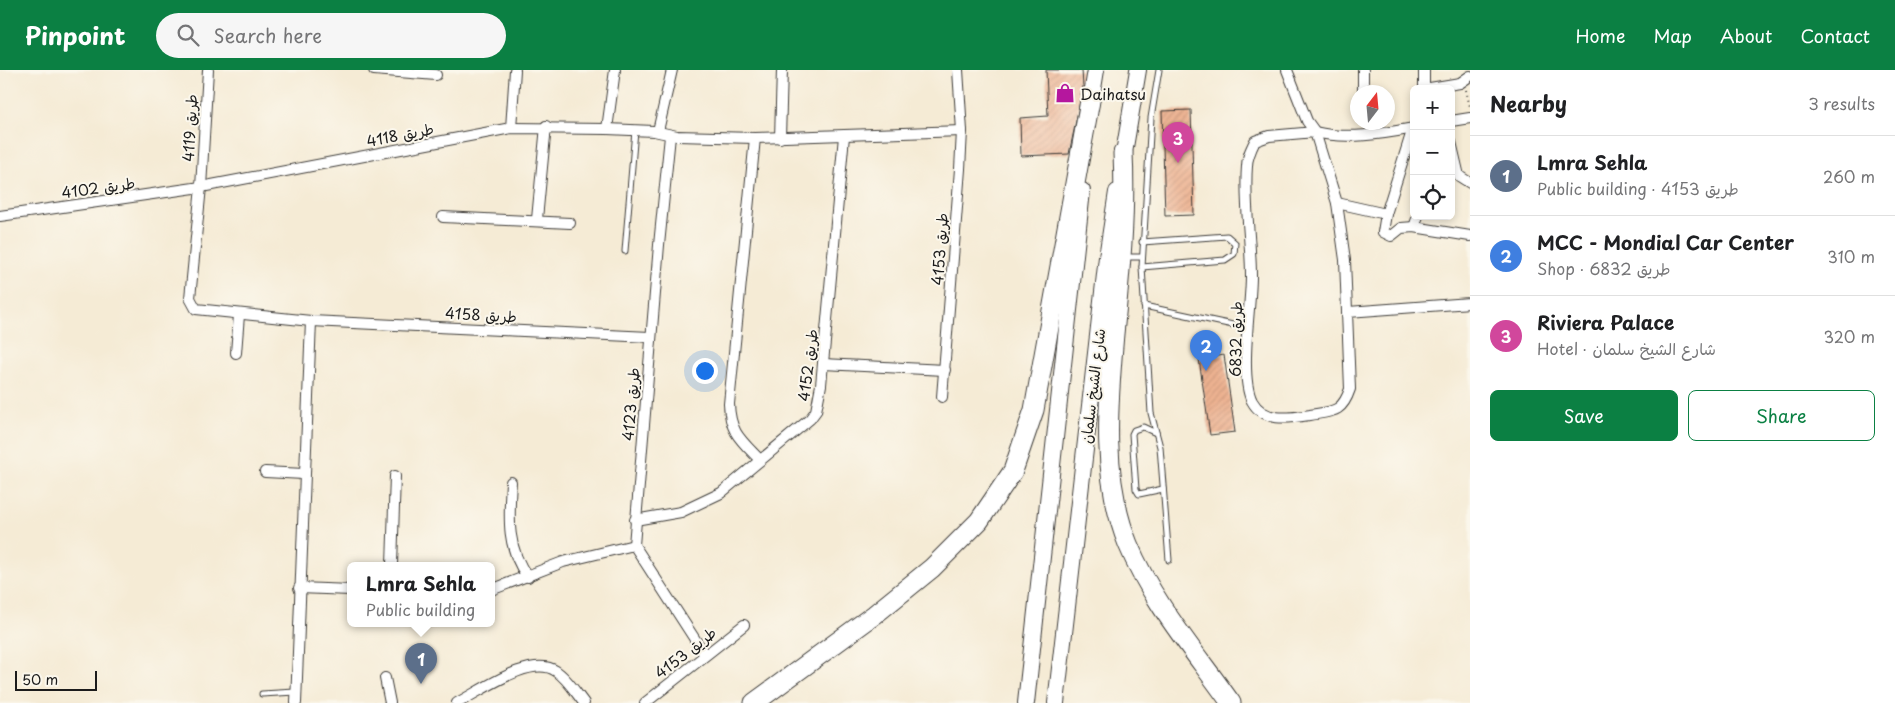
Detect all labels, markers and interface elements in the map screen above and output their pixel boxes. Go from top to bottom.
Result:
search box [156,13,506,58]
text: Pinpoint [25,17,126,53]
icon: search [174,21,202,49]
text: Search here [214,21,322,49]
text: Home [1575,22,1625,49]
text: Map [1653,22,1692,49]
text: About [1720,22,1772,49]
text: Contact [1800,22,1870,49]
shop icon: Daihatsu [1054,82,1076,104]
place label: Daihatsu [1080,82,1146,105]
north arrow [1350,85,1395,130]
map controls [1410,85,1455,220]
button: + [1410,85,1455,130]
text: Nearby [1490,87,1567,119]
text: 3 results [1808,91,1875,115]
street label: طريق 4119 [176,94,202,162]
street label: طريق 4118 [364,116,436,152]
pin: 3 [1162,122,1194,163]
button: − [1410,130,1455,175]
text: Lmra Sehla [1537,148,1647,176]
text: 1 [1502,164,1510,188]
text: 260 m [1823,164,1875,188]
street label: طريق 4102 [60,170,136,204]
button: locate [1410,175,1455,220]
text: Public building · طريق 4153 [1537,176,1739,200]
street label: طريق 4153 [925,212,953,286]
text: MCC - Mondial Car Center [1537,228,1794,256]
text: 2 [1500,244,1512,268]
text: 310 m [1827,244,1875,268]
text: Shop · طريق 6832 [1537,256,1670,280]
street label: طريق 4158 [444,301,518,327]
street label: طريق 6832 [1223,301,1247,377]
text: Riviera Palace [1537,308,1674,336]
text: 3 [1501,324,1511,348]
text: 320 m [1824,324,1875,348]
street label: طريق 4152 [791,327,823,403]
street label: شارع الشيخ سلمان [1074,327,1110,445]
pin: 2 [1190,330,1222,371]
text: Hotel · شارع الشيخ سلمان [1537,336,1716,360]
your location [692,358,718,384]
street label: طريق 4123 [615,366,645,442]
button: Save [1490,390,1678,441]
button: Share [1688,390,1875,441]
popup [347,562,495,627]
text: Lmra Sehla [366,569,476,597]
text: Public building [366,597,475,621]
street label: طريق 4153 [649,621,721,683]
pin: 1 [405,643,437,684]
scale bar [15,668,98,691]
text: 50 m [22,669,58,690]

